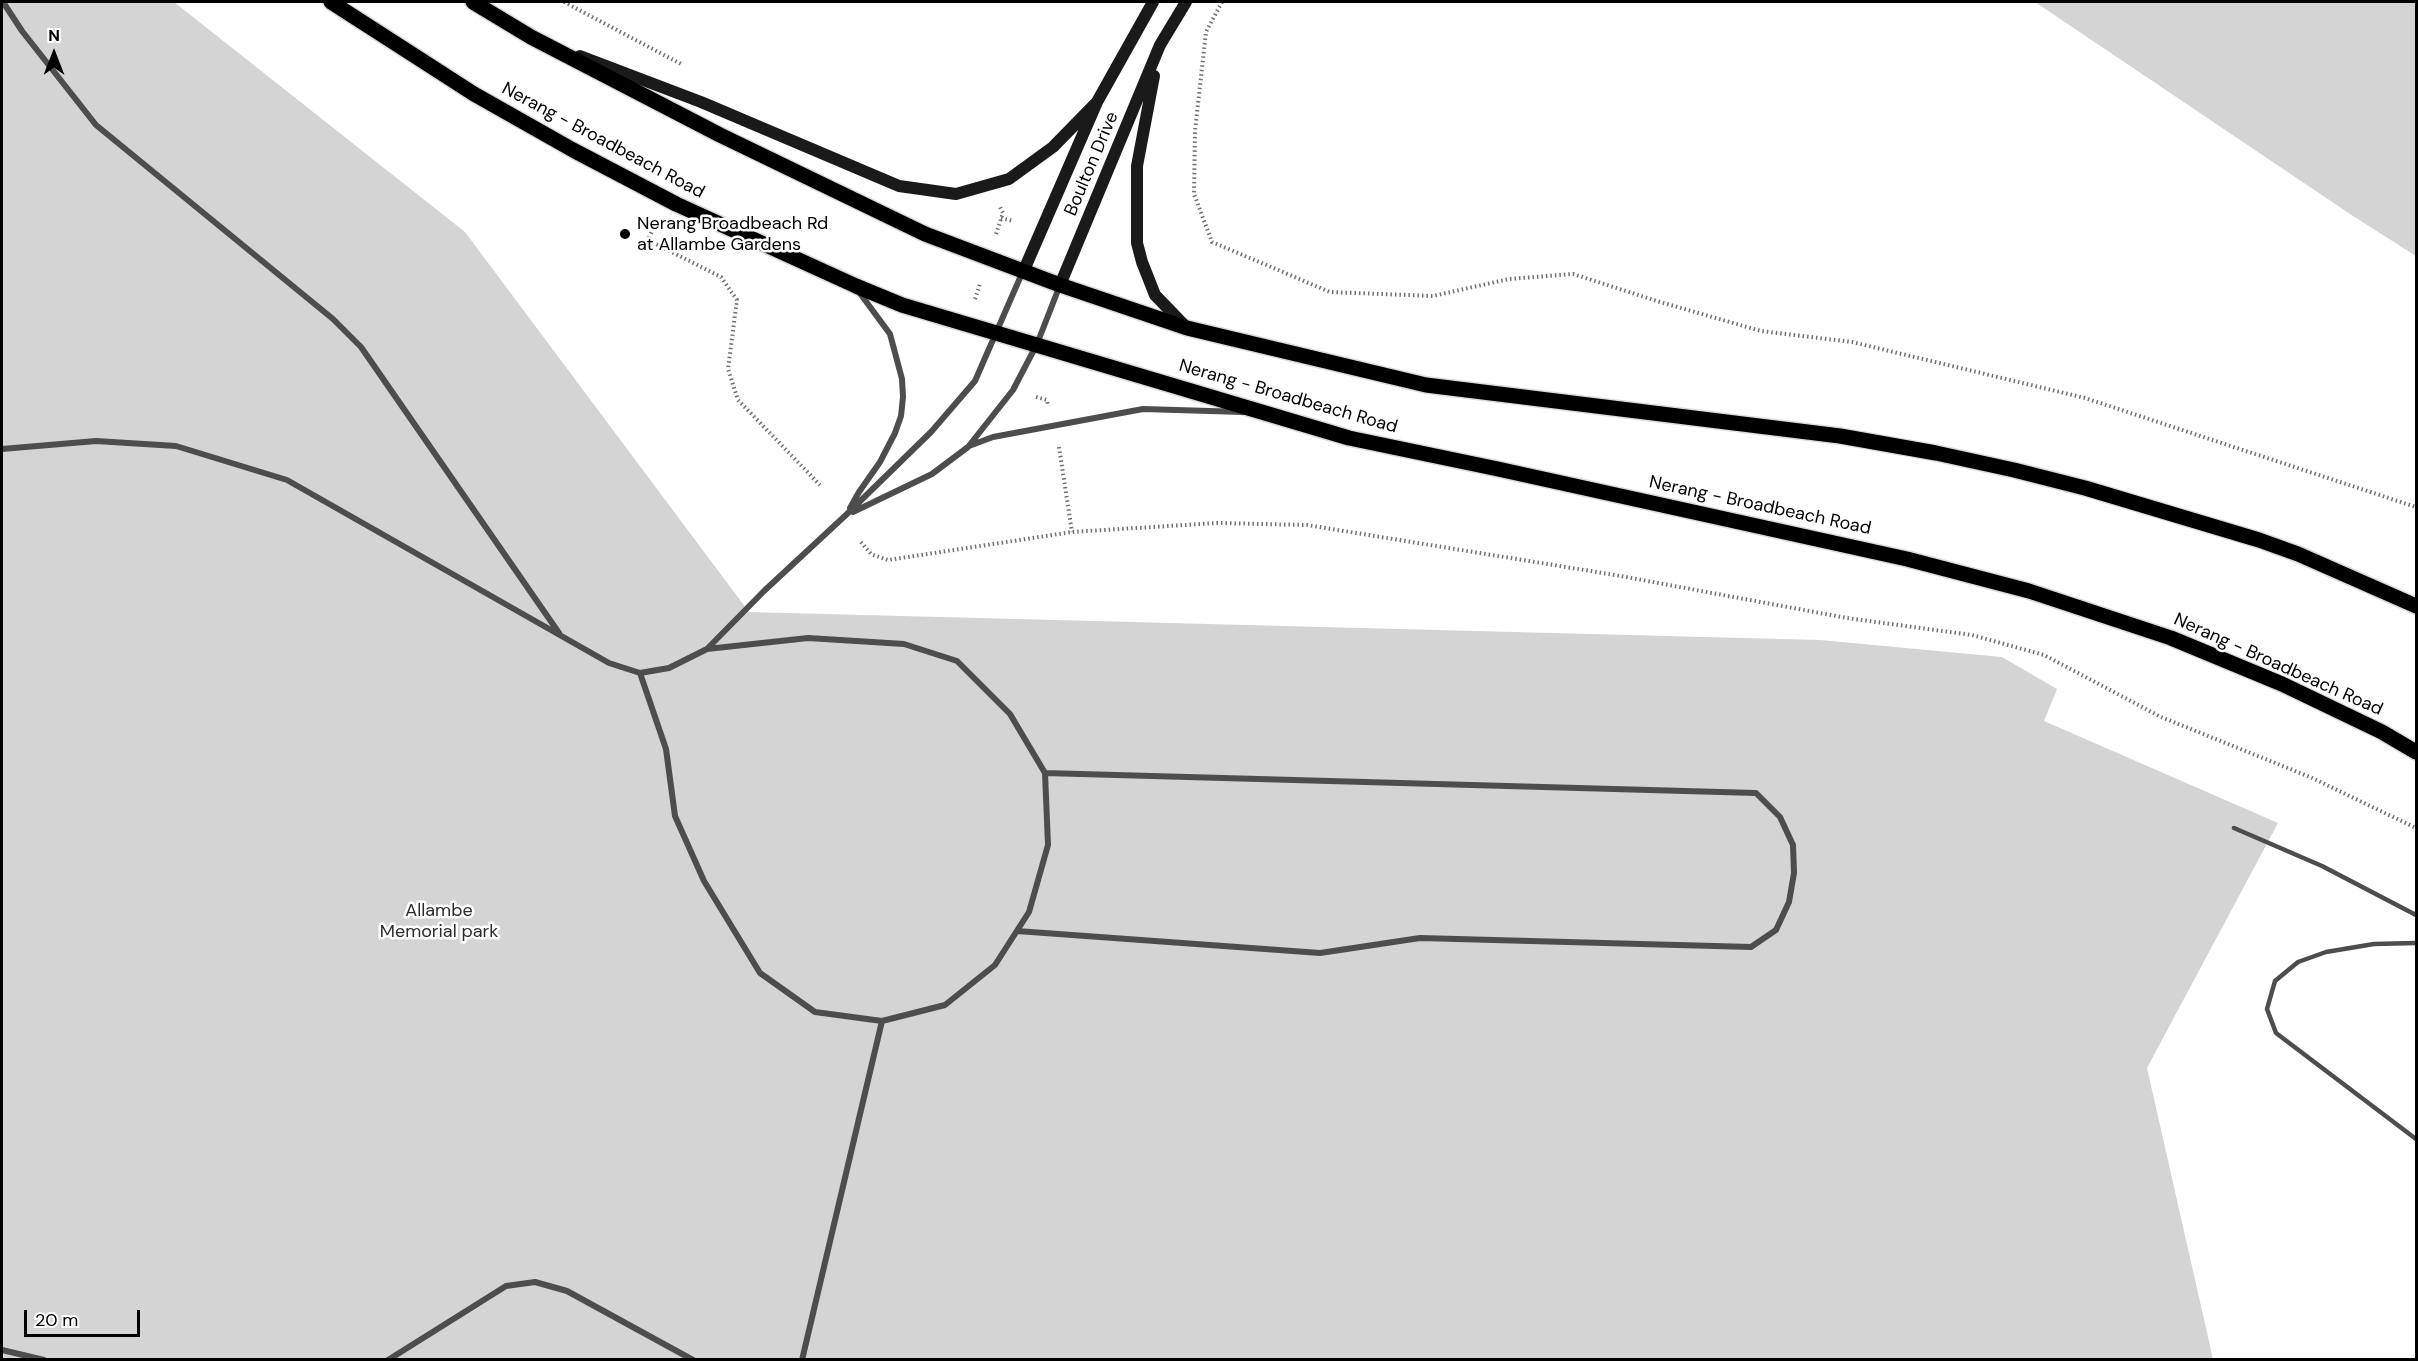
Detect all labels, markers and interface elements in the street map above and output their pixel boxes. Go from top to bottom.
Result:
north arrow [24,24,84,84]
text: N [48,25,60,46]
street label: Nerang - Broadbeach Road [498,78,708,204]
street label: Boulton Drive [1060,109,1124,219]
place label: Nerang Broadbeach Rd at Allambe Gardens [637,213,828,256]
marker: Nerang Broadbeach Rd at Allambe Gardens [618,227,632,241]
street label: Nerang - Broadbeach Road [1176,355,1400,439]
street label: Nerang - Broadbeach Road [1647,472,1873,540]
street label: Nerang - Broadbeach Road [2170,609,2386,721]
park label: Allambe Memorial park [380,900,498,942]
scale bar [27,1298,142,1336]
text: 20 m [35,1308,78,1332]

